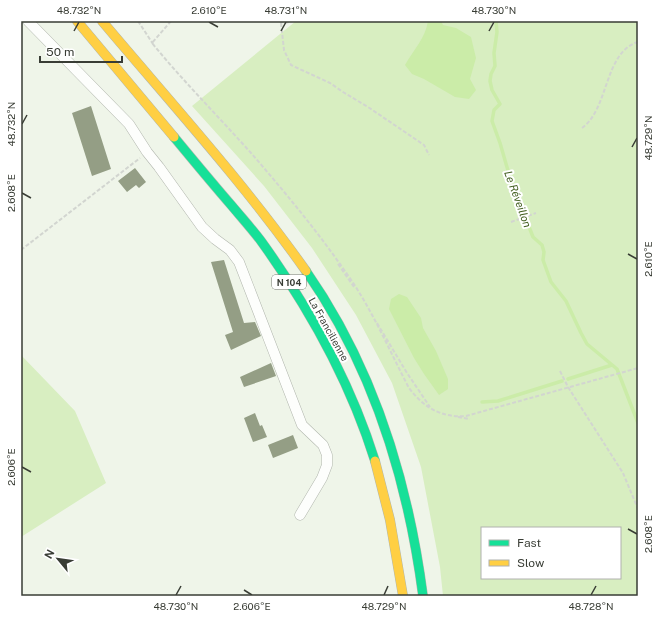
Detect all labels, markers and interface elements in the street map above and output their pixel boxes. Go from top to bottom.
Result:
text: 48.732°N [57,4,101,16]
text: 2.610°E [191,4,227,16]
text: 48.731°N [265,4,307,16]
text: 48.730°N [472,4,516,16]
scale bar [40,38,122,64]
text: 50 m [46,45,74,59]
text: 48.732°N [5,102,17,146]
text: 48.729°N [642,116,654,160]
water label: Le Réveillon [502,169,534,229]
text: 2.608°E [5,174,17,212]
text: 2.610°E [642,241,654,277]
road number: N 104 [272,275,306,289]
street label: La Francilienne [307,295,352,363]
text: 2.606°E [5,448,17,486]
text: 2.608°E [642,515,654,553]
legend [481,527,621,579]
text: Fast [517,536,542,550]
north arrow [38,539,78,579]
text: N [42,547,57,561]
text: Slow [517,556,545,570]
text: 48.730°N [154,600,198,612]
text: 2.606°E [233,600,271,612]
text: 48.729°N [362,600,406,612]
text: 48.728°N [568,600,614,612]

